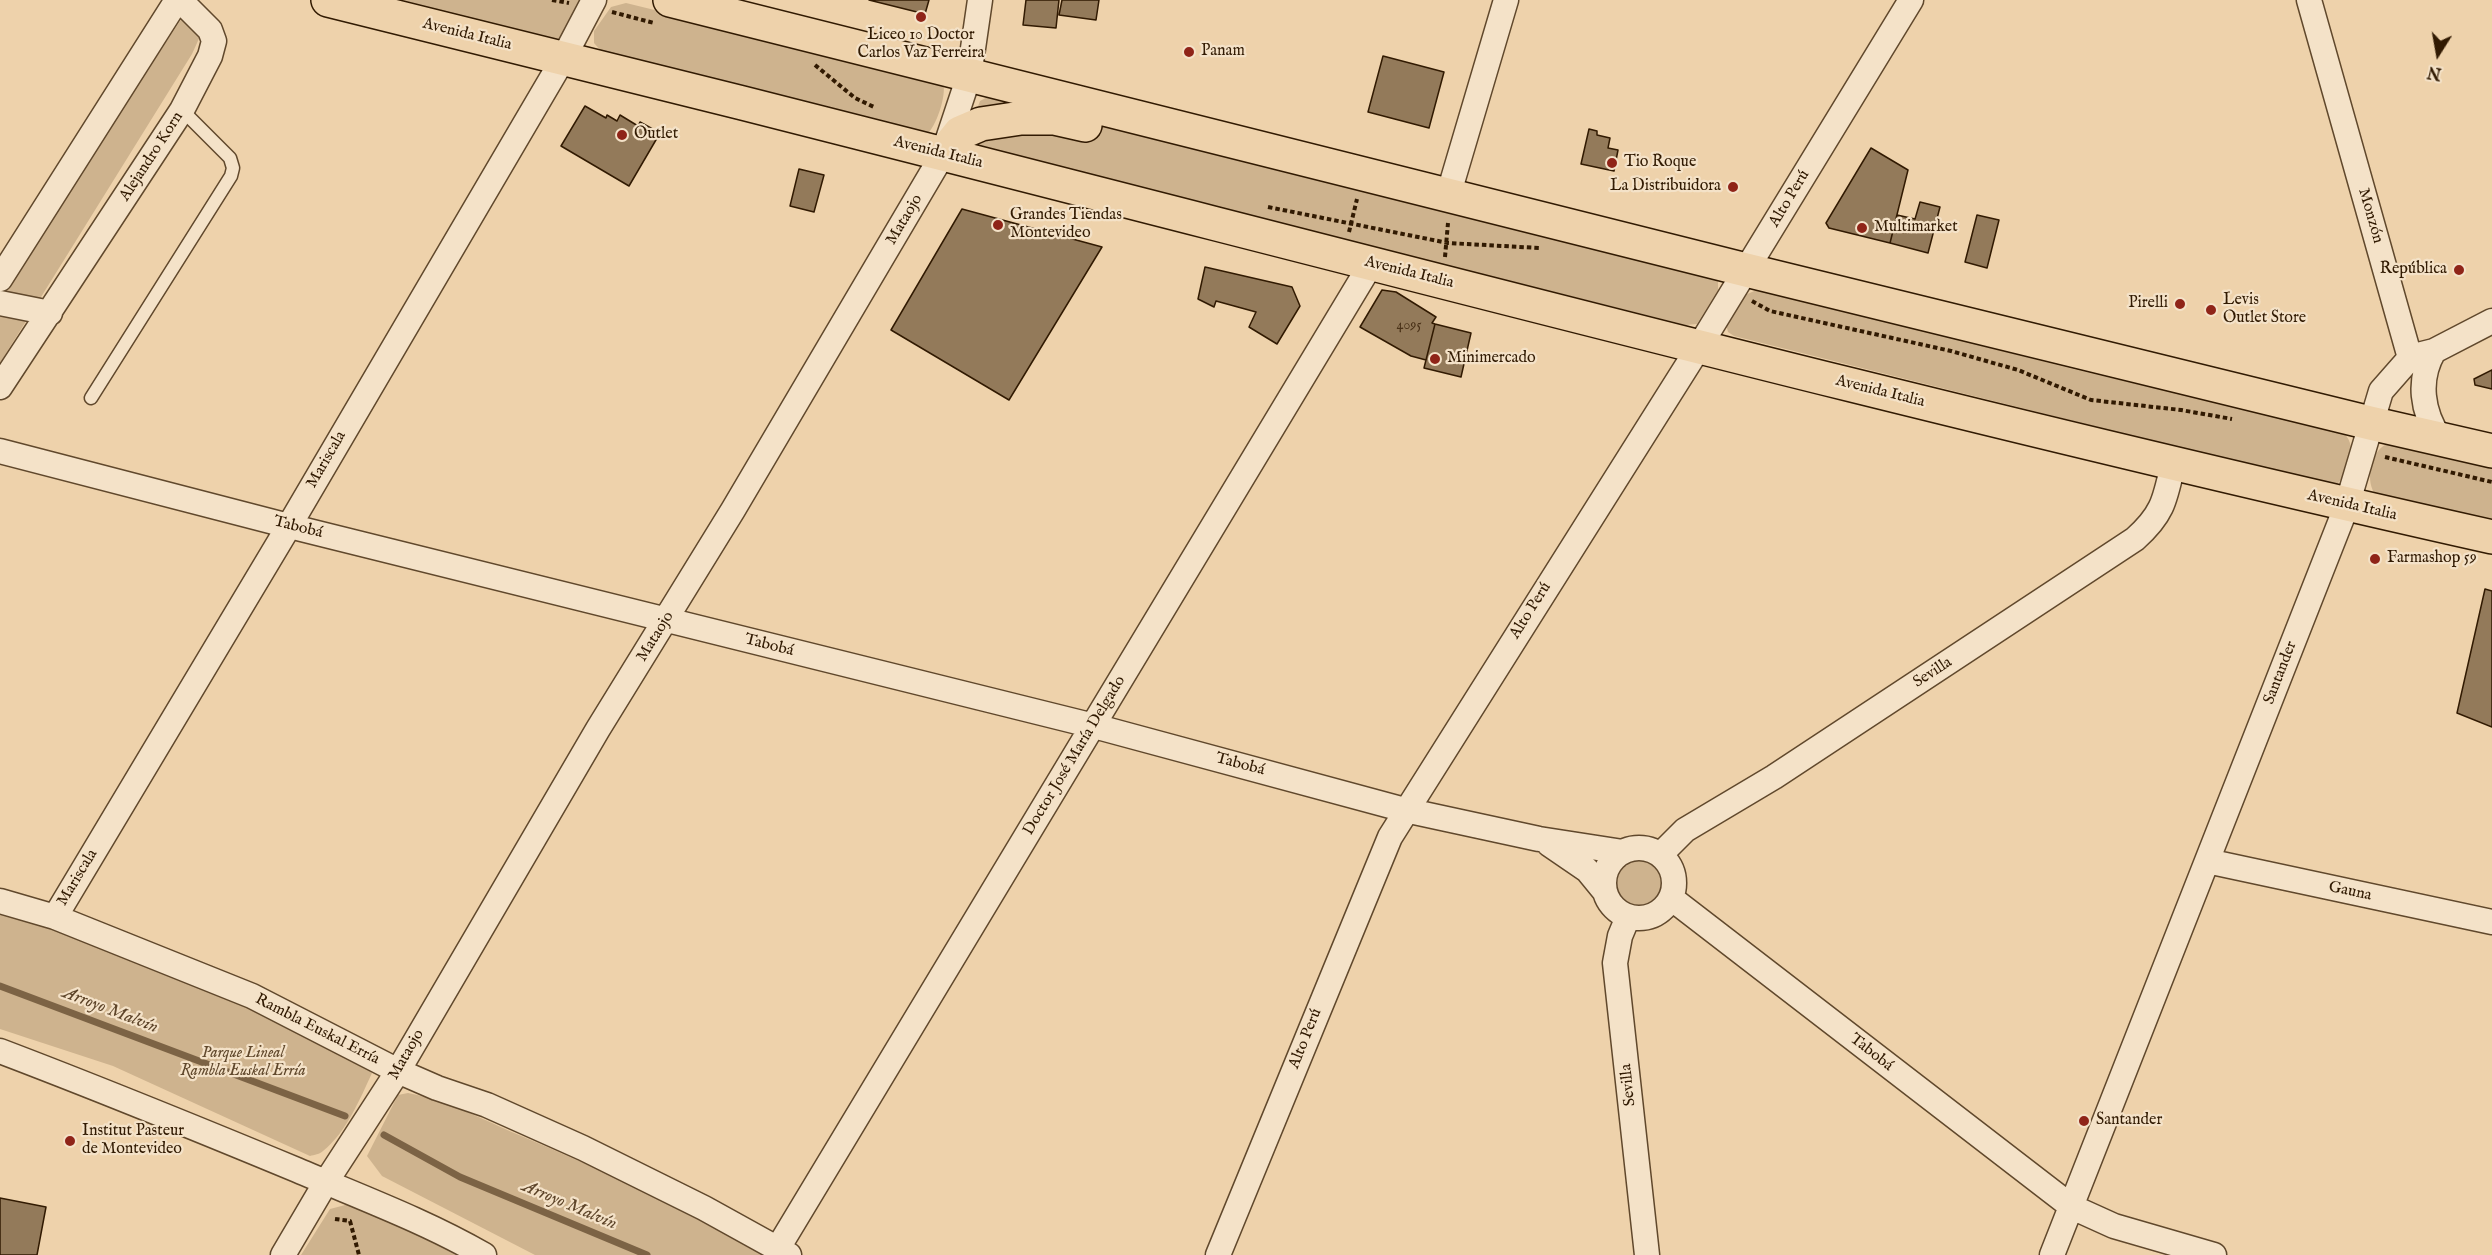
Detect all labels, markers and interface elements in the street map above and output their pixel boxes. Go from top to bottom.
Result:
marker: Liceo 10 Doctor Carlos Vaz Ferreira [914,10,928,24]
street label: Avenida Italia [420,15,514,55]
north arrow [2408,24,2468,84]
place label: Liceo 10 Doctor Carlos Vaz Ferreira [857,26,985,64]
place label: Panam [1201,42,1245,62]
marker: Panam [1182,45,1196,59]
text: N [2426,61,2443,83]
street label: Alejandro Korn [116,109,188,205]
place label: Outlet [634,125,678,145]
marker: Outlet [615,128,629,142]
street label: Avenida Italia [891,133,985,173]
place label: Tio Roque [1624,153,1696,173]
marker: Tio Roque [1605,156,1619,170]
street label: Alto Perú [1765,167,1815,231]
place label: La Distribuidora [1610,177,1721,197]
marker: La Distribuidora [1726,180,1740,194]
street label: Monzón [2353,186,2387,246]
street label: Mataojo [883,191,927,249]
place label: Grandes Tiendas Montevideo [1010,206,1122,244]
marker: Grandes Tiendas Montevideo [991,218,1005,232]
place label: Multimarket [1874,218,1958,238]
marker: Multimarket [1855,221,1869,235]
street label: Avenida Italia [1362,253,1456,293]
place label: República [2380,260,2447,280]
marker: República [2452,263,2466,277]
place label: Levis Outlet Store [2223,291,2306,329]
place label: Pirelli [2128,294,2168,314]
marker: Pirelli [2173,297,2187,311]
marker: Levis Outlet Store [2204,303,2218,317]
house number: 4095 [1397,318,1421,334]
place label: Minimercado [1447,349,1536,369]
marker: Minimercado [1428,352,1442,366]
street label: Avenida Italia [1833,372,1927,412]
street label: Mariscala [303,428,351,492]
street label: Avenida Italia [2305,486,2399,526]
street label: Tabobá [271,513,325,543]
place label: Farmashop 59 [2387,549,2477,569]
marker: Farmashop 59 [2368,552,2382,566]
street label: Alto Perú [1506,579,1556,643]
street label: Mataojo [633,608,679,666]
street label: Tabobá [742,631,796,661]
street label: Santander [2260,639,2302,707]
street label: Sevilla [1910,653,1956,693]
street label: Doctor José María Delgado [1020,673,1130,839]
street label: Tabobá [1213,749,1267,781]
street label: Mariscala [54,846,102,910]
street label: Gauna [2327,878,2373,906]
water label: Arroyo Malvín [59,983,161,1039]
street label: Rambla Euskal Erría [252,990,382,1070]
street label: Alto Perú [1285,1006,1327,1072]
street label: Mataojo [385,1026,429,1084]
street label: Tabobá [1845,1030,1897,1076]
park label: Parque Lineal Rambla Euskal Erría [180,1044,306,1082]
street label: Sevilla [1617,1063,1641,1107]
place label: Santander [2096,1111,2162,1131]
marker: Santander [2077,1114,2091,1128]
place label: Institut Pasteur de Montevideo [82,1122,184,1160]
marker: Institut Pasteur de Montevideo [63,1134,77,1148]
water label: Arroyo Malvín [518,1176,620,1236]

